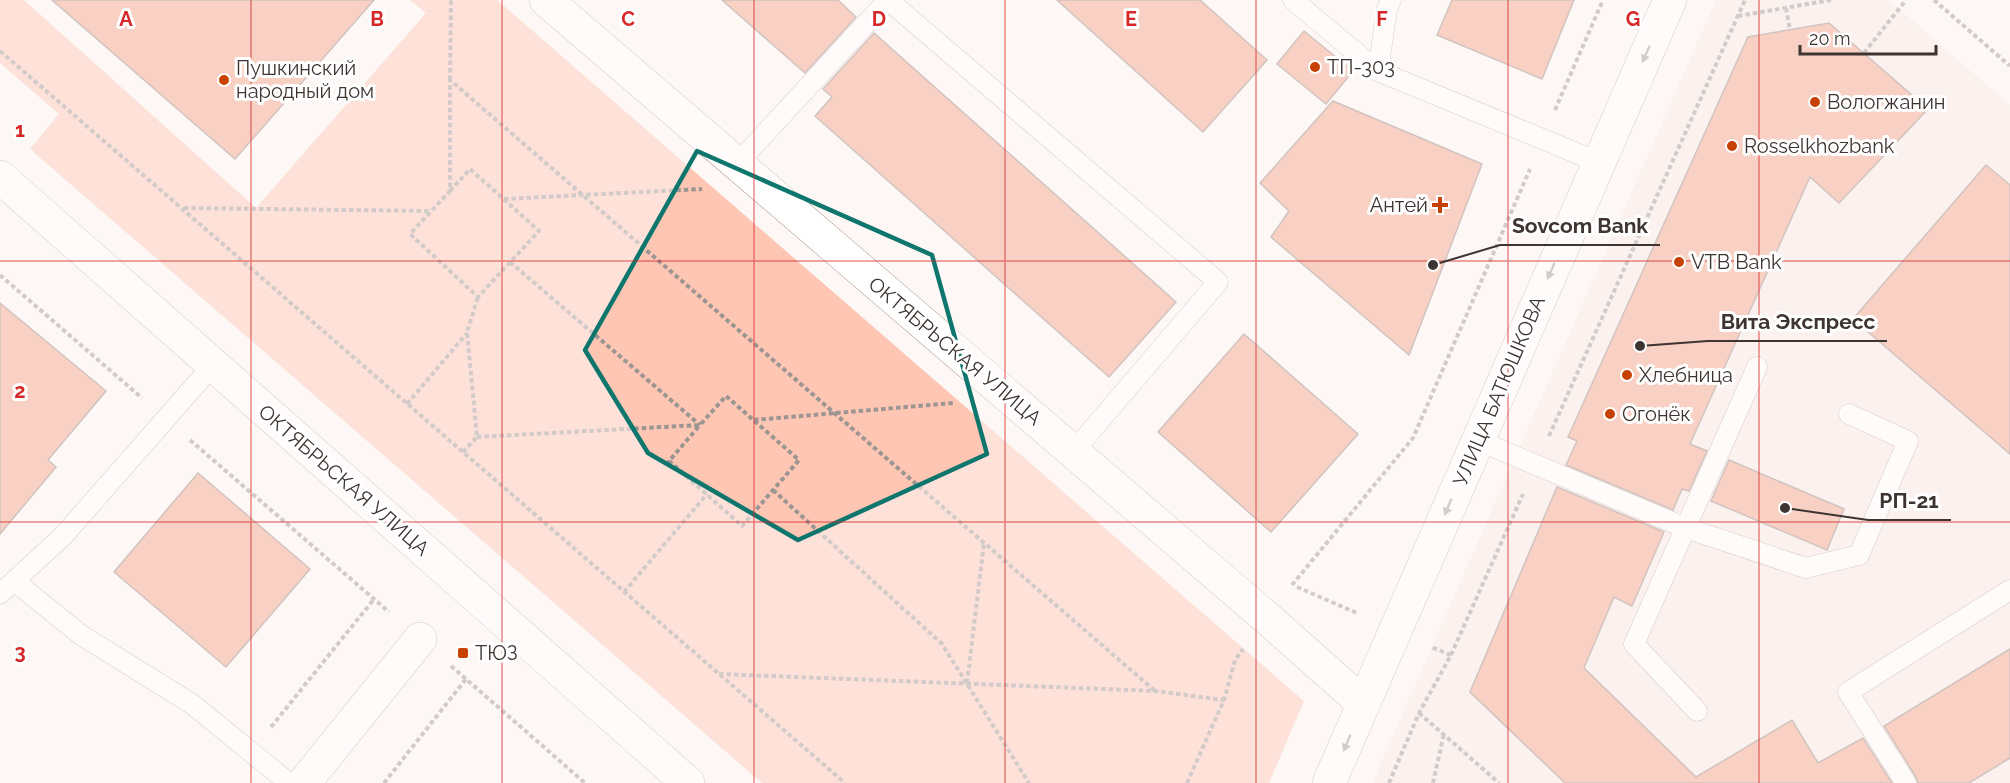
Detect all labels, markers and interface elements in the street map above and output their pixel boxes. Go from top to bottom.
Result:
text: A [119,7,133,31]
text: B [370,7,384,31]
text: C [621,7,635,31]
text: D [872,7,886,31]
text: E [1125,7,1137,31]
text: F [1376,7,1388,31]
text: G [1626,7,1640,31]
scale bar [1800,18,1936,56]
text: 20 m [1809,28,1851,49]
one-way arrow [1641,45,1651,63]
place label: ТП-303 [1327,55,1395,79]
place label: Пушкинский народный дом [236,56,374,103]
marker: ТП-303 [1308,60,1322,74]
marker: Пушкинский народный дом [217,73,231,87]
place label: Вологжанин [1827,90,1945,114]
marker: Вологжанин [1808,95,1822,109]
text: 1 [15,118,25,142]
place label: Rosselkhozbank [1744,134,1895,158]
marker: Rosselkhozbank [1725,139,1739,153]
place label: Антей [1370,193,1428,217]
marker: Антей [1433,198,1447,212]
callout: Sovcom Bank [1500,206,1660,245]
text: Sovcom Bank [1512,213,1648,238]
place label: VTB Bank [1691,250,1782,274]
marker: VTB Bank [1672,255,1686,269]
one-way arrow [1546,262,1556,280]
street label: ОКТЯБРЬСКАЯ УЛИЦА [864,272,1047,431]
street label: УЛИЦА БАТЮШКОВА [1448,292,1550,490]
callout: Вита Экспресс [1708,302,1887,341]
text: Вита Экспресс [1721,309,1875,334]
place label: Хлебница [1639,363,1733,387]
marker: Хлебница [1620,368,1634,382]
text: 2 [14,379,26,403]
street label: ОКТЯБРЬСКАЯ УЛИЦА [254,399,435,561]
place label: Огонёк [1622,402,1691,426]
marker: Огонёк [1603,407,1617,421]
callout: РП-21 [1868,481,1951,520]
text: РП-21 [1879,488,1939,513]
one-way arrow [1443,499,1453,517]
text: 3 [14,640,26,664]
place label: ТЮЗ [475,641,518,665]
marker: ТЮЗ [456,646,470,660]
one-way arrow [1342,735,1351,752]

